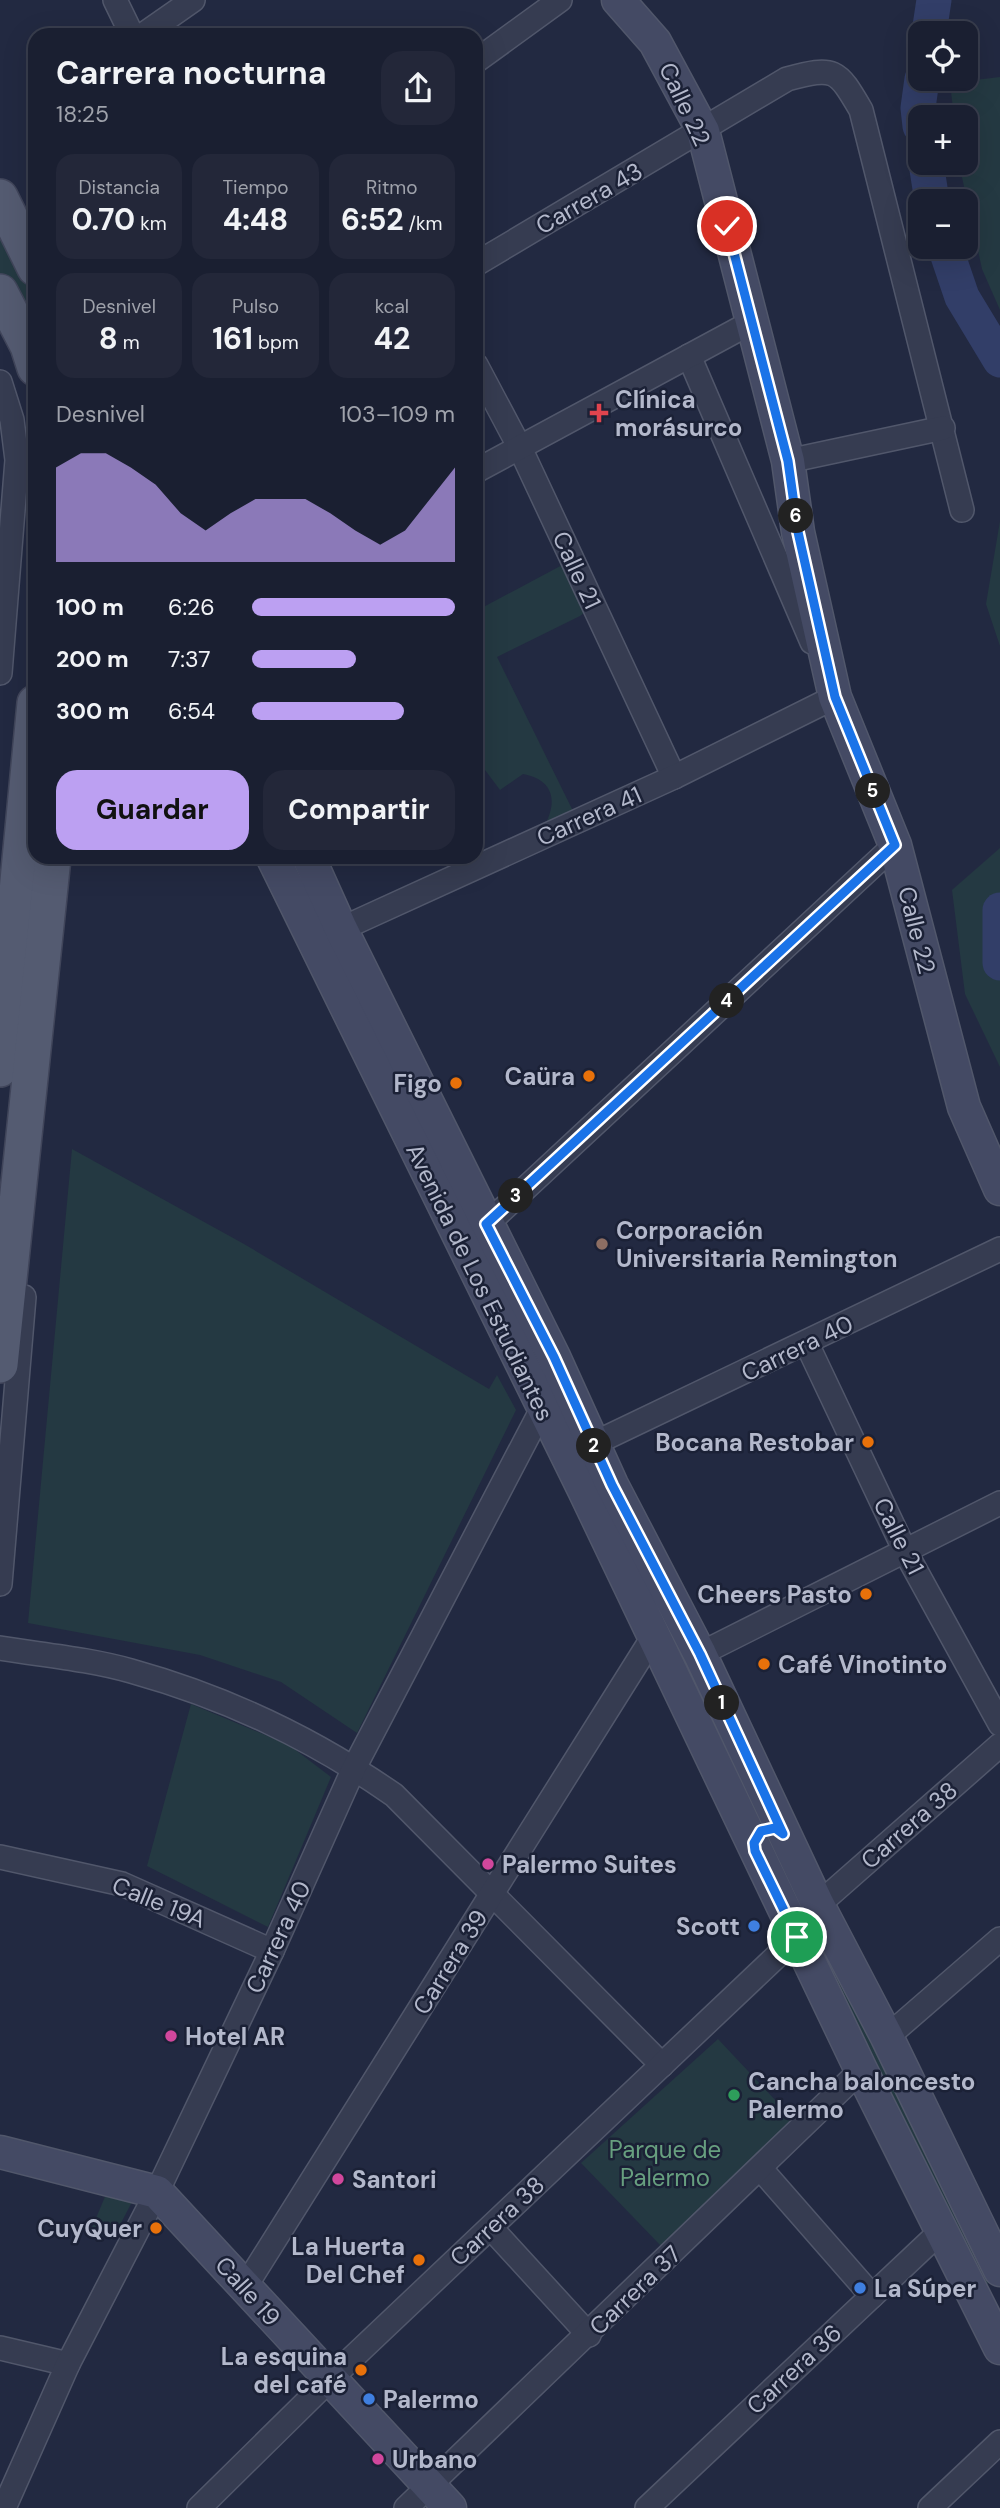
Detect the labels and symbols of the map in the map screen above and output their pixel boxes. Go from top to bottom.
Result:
street label: Calle 22 [652,57,718,151]
street label: Carrera 43 [530,155,648,241]
pin [697,196,757,256]
place label: Clínica morásurco [615,384,743,443]
marker: Clínica morásurco [589,403,609,423]
pin: 6 [778,498,814,534]
street label: Calle 21 [546,526,608,614]
pin: 5 [856,774,890,808]
street label: Carrera 41 [532,779,646,853]
street label: Calle 22 [891,883,943,977]
pin: 4 [710,984,744,1018]
place label: Caüra [505,1061,575,1092]
place label: Figo [394,1068,442,1099]
marker: Caüra [581,1068,597,1084]
marker: Figo [448,1075,464,1091]
street label: Avenida de Los Estudiantes [399,1138,561,1426]
pin: 3 [498,1178,534,1214]
place label: Corporación Universitaria Remington [616,1215,898,1274]
marker: Corporación Universitaria Remington [594,1236,610,1252]
street label: Carrera 40 [736,1308,858,1388]
place label: Bocana Restobar [655,1427,854,1458]
pin: 2 [576,1428,612,1464]
marker: Bocana Restobar [860,1434,876,1450]
street label: Calle 21 [867,1492,931,1580]
place label: Cheers Pasto [697,1579,852,1610]
marker: Cheers Pasto [858,1586,874,1602]
place label: Café Vinotinto [778,1649,947,1680]
marker: Café Vinotinto [756,1656,772,1672]
pin: 1 [704,1686,740,1720]
street label: Carrera 38 [854,1774,964,1876]
place label: Palermo Suites [502,1849,677,1880]
marker: Palermo Suites [480,1856,496,1872]
street label: Calle 19A [108,1869,210,1935]
street label: Carrera 40 [238,1876,318,1998]
street label: Carrera 39 [406,1904,494,2020]
pin [767,1907,827,1967]
place label: Scott [676,1911,740,1942]
marker: Scott [746,1918,762,1934]
place label: Hotel AR [185,2021,285,2052]
marker: Hotel AR [163,2028,179,2044]
place label: Cancha baloncesto Palermo [748,2066,975,2125]
marker: Cancha baloncesto Palermo [726,2087,742,2103]
park label: Parque de Palermo [609,2134,721,2193]
place label: Santori [352,2164,436,2195]
street label: Carrera 38 [443,2169,551,2273]
marker: Santori [330,2171,346,2187]
place label: CuyQuer [37,2213,142,2244]
marker: CuyQuer [148,2220,164,2236]
place label: La Huerta Del Chef [291,2231,405,2290]
street label: Carrera 37 [582,2239,688,2341]
street label: Calle 19 [209,2250,287,2332]
marker: La Huerta Del Chef [411,2252,427,2268]
place label: La Súper [874,2273,977,2304]
marker: La Súper [852,2280,868,2296]
street label: Carrera 36 [740,2317,848,2421]
place label: La esquina del café [221,2341,347,2400]
marker: La esquina del café [353,2362,369,2378]
place label: Palermo [383,2384,479,2415]
marker: Palermo [361,2391,377,2407]
place label: Urbano [392,2444,478,2475]
marker: Urbano [370,2451,386,2467]

